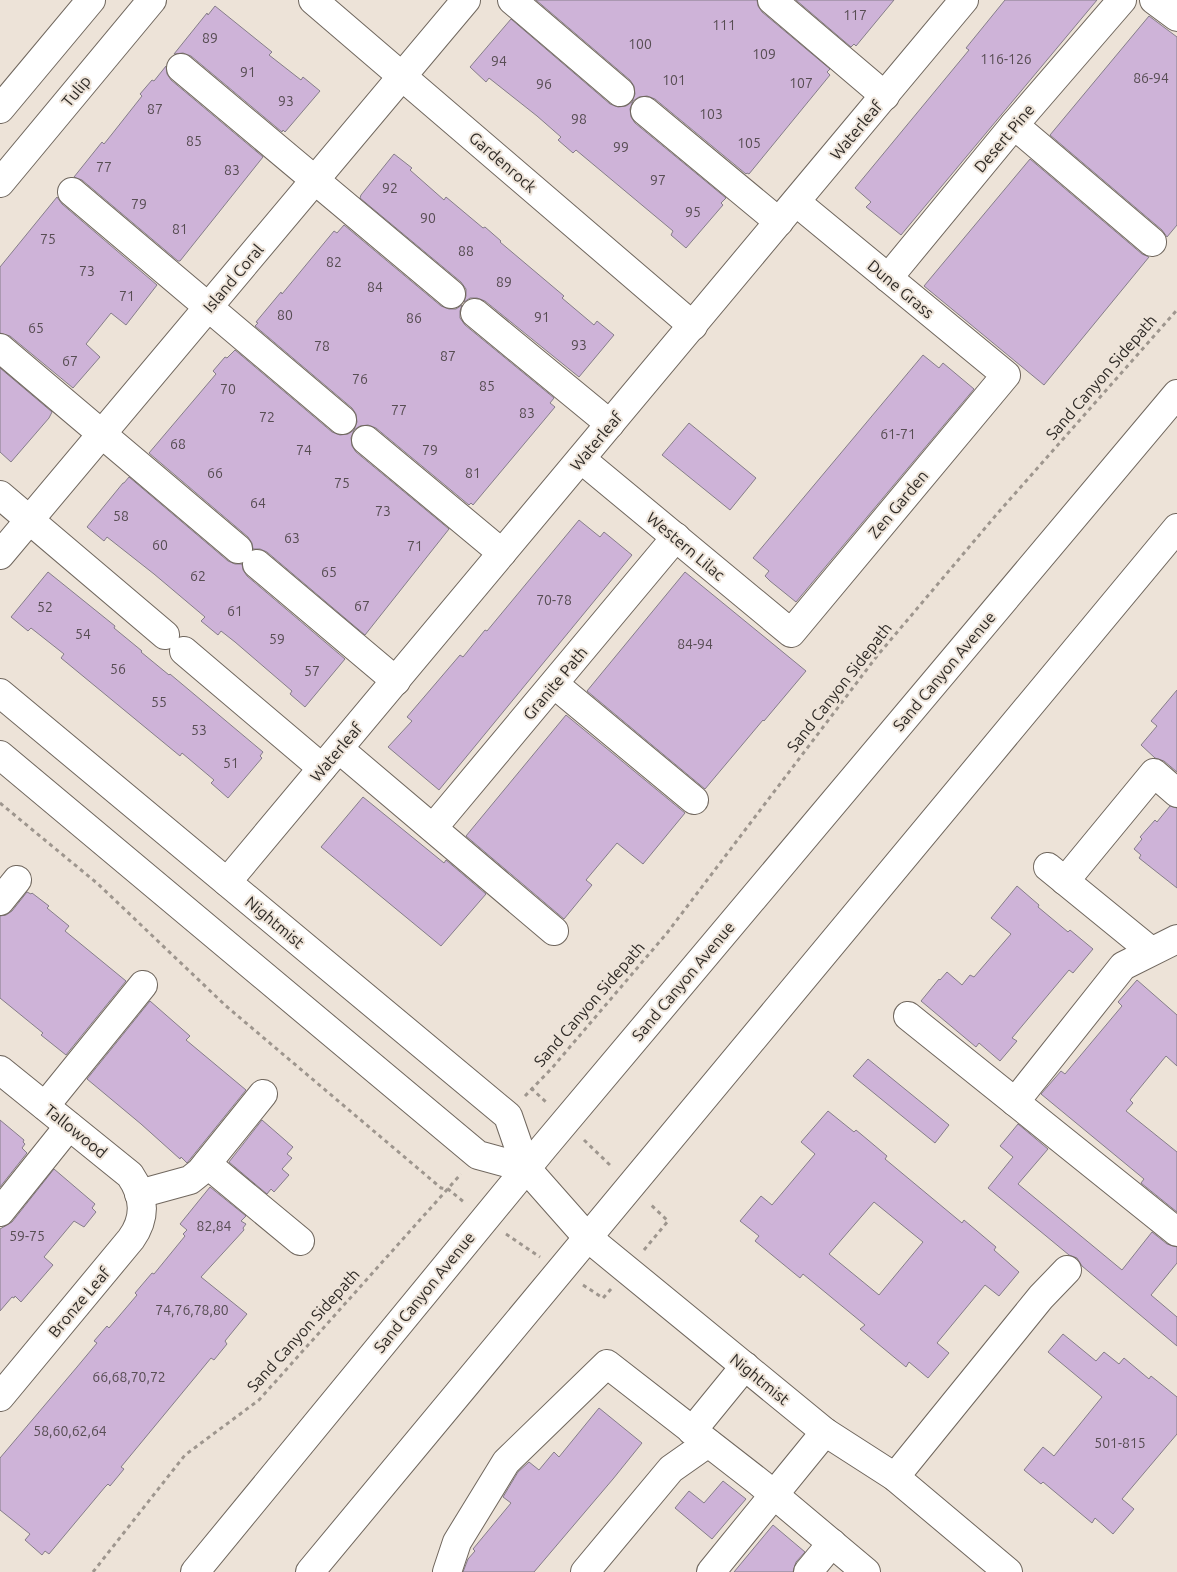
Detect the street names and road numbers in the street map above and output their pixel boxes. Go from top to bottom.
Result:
street label: Tulip [58,72,94,110]
street label: Waterleaf [826,96,886,163]
street label: Desert Pine [970,100,1038,176]
street label: Gardenrock [466,128,540,196]
street label: Island Coral [199,240,267,316]
street label: Dune Grass [864,256,938,322]
street label: Sand Canyon Sidepath [1042,311,1160,443]
street label: Waterleaf [566,407,626,474]
street label: Zen Garden [864,466,932,542]
street label: Western Lilac [643,508,729,584]
street label: Sand Canyon Avenue [889,608,999,734]
street label: Sand Canyon Sidepath [783,619,895,755]
street label: Granite Path [519,643,591,723]
street label: Waterleaf [306,718,366,785]
street label: Nightmist [242,892,308,952]
street label: Sand Canyon Avenue [628,918,738,1044]
street label: Sand Canyon Sidepath [530,938,648,1070]
street label: Tallowood [41,1100,111,1162]
street label: Sand Canyon Avenue [370,1228,478,1356]
street label: Bronze Leaf [45,1263,114,1341]
street label: Sand Canyon Sidepath [243,1265,363,1395]
street label: Nightmist [727,1350,794,1409]

